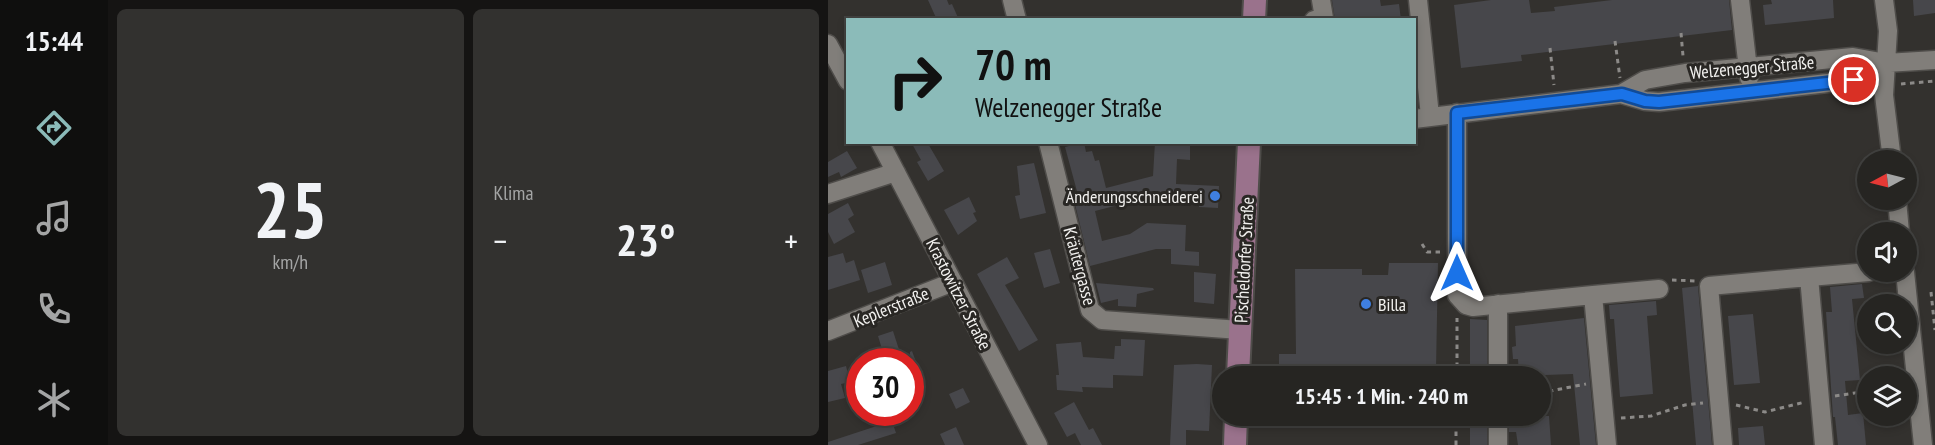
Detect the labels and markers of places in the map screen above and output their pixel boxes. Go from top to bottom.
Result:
pin [1828,54,1879,105]
place label: Änderungsschneiderei [1066,185,1203,208]
marker: Änderungsschneiderei [1208,189,1222,203]
place label: Billa [1378,293,1406,316]
marker: Billa [1359,297,1373,311]

